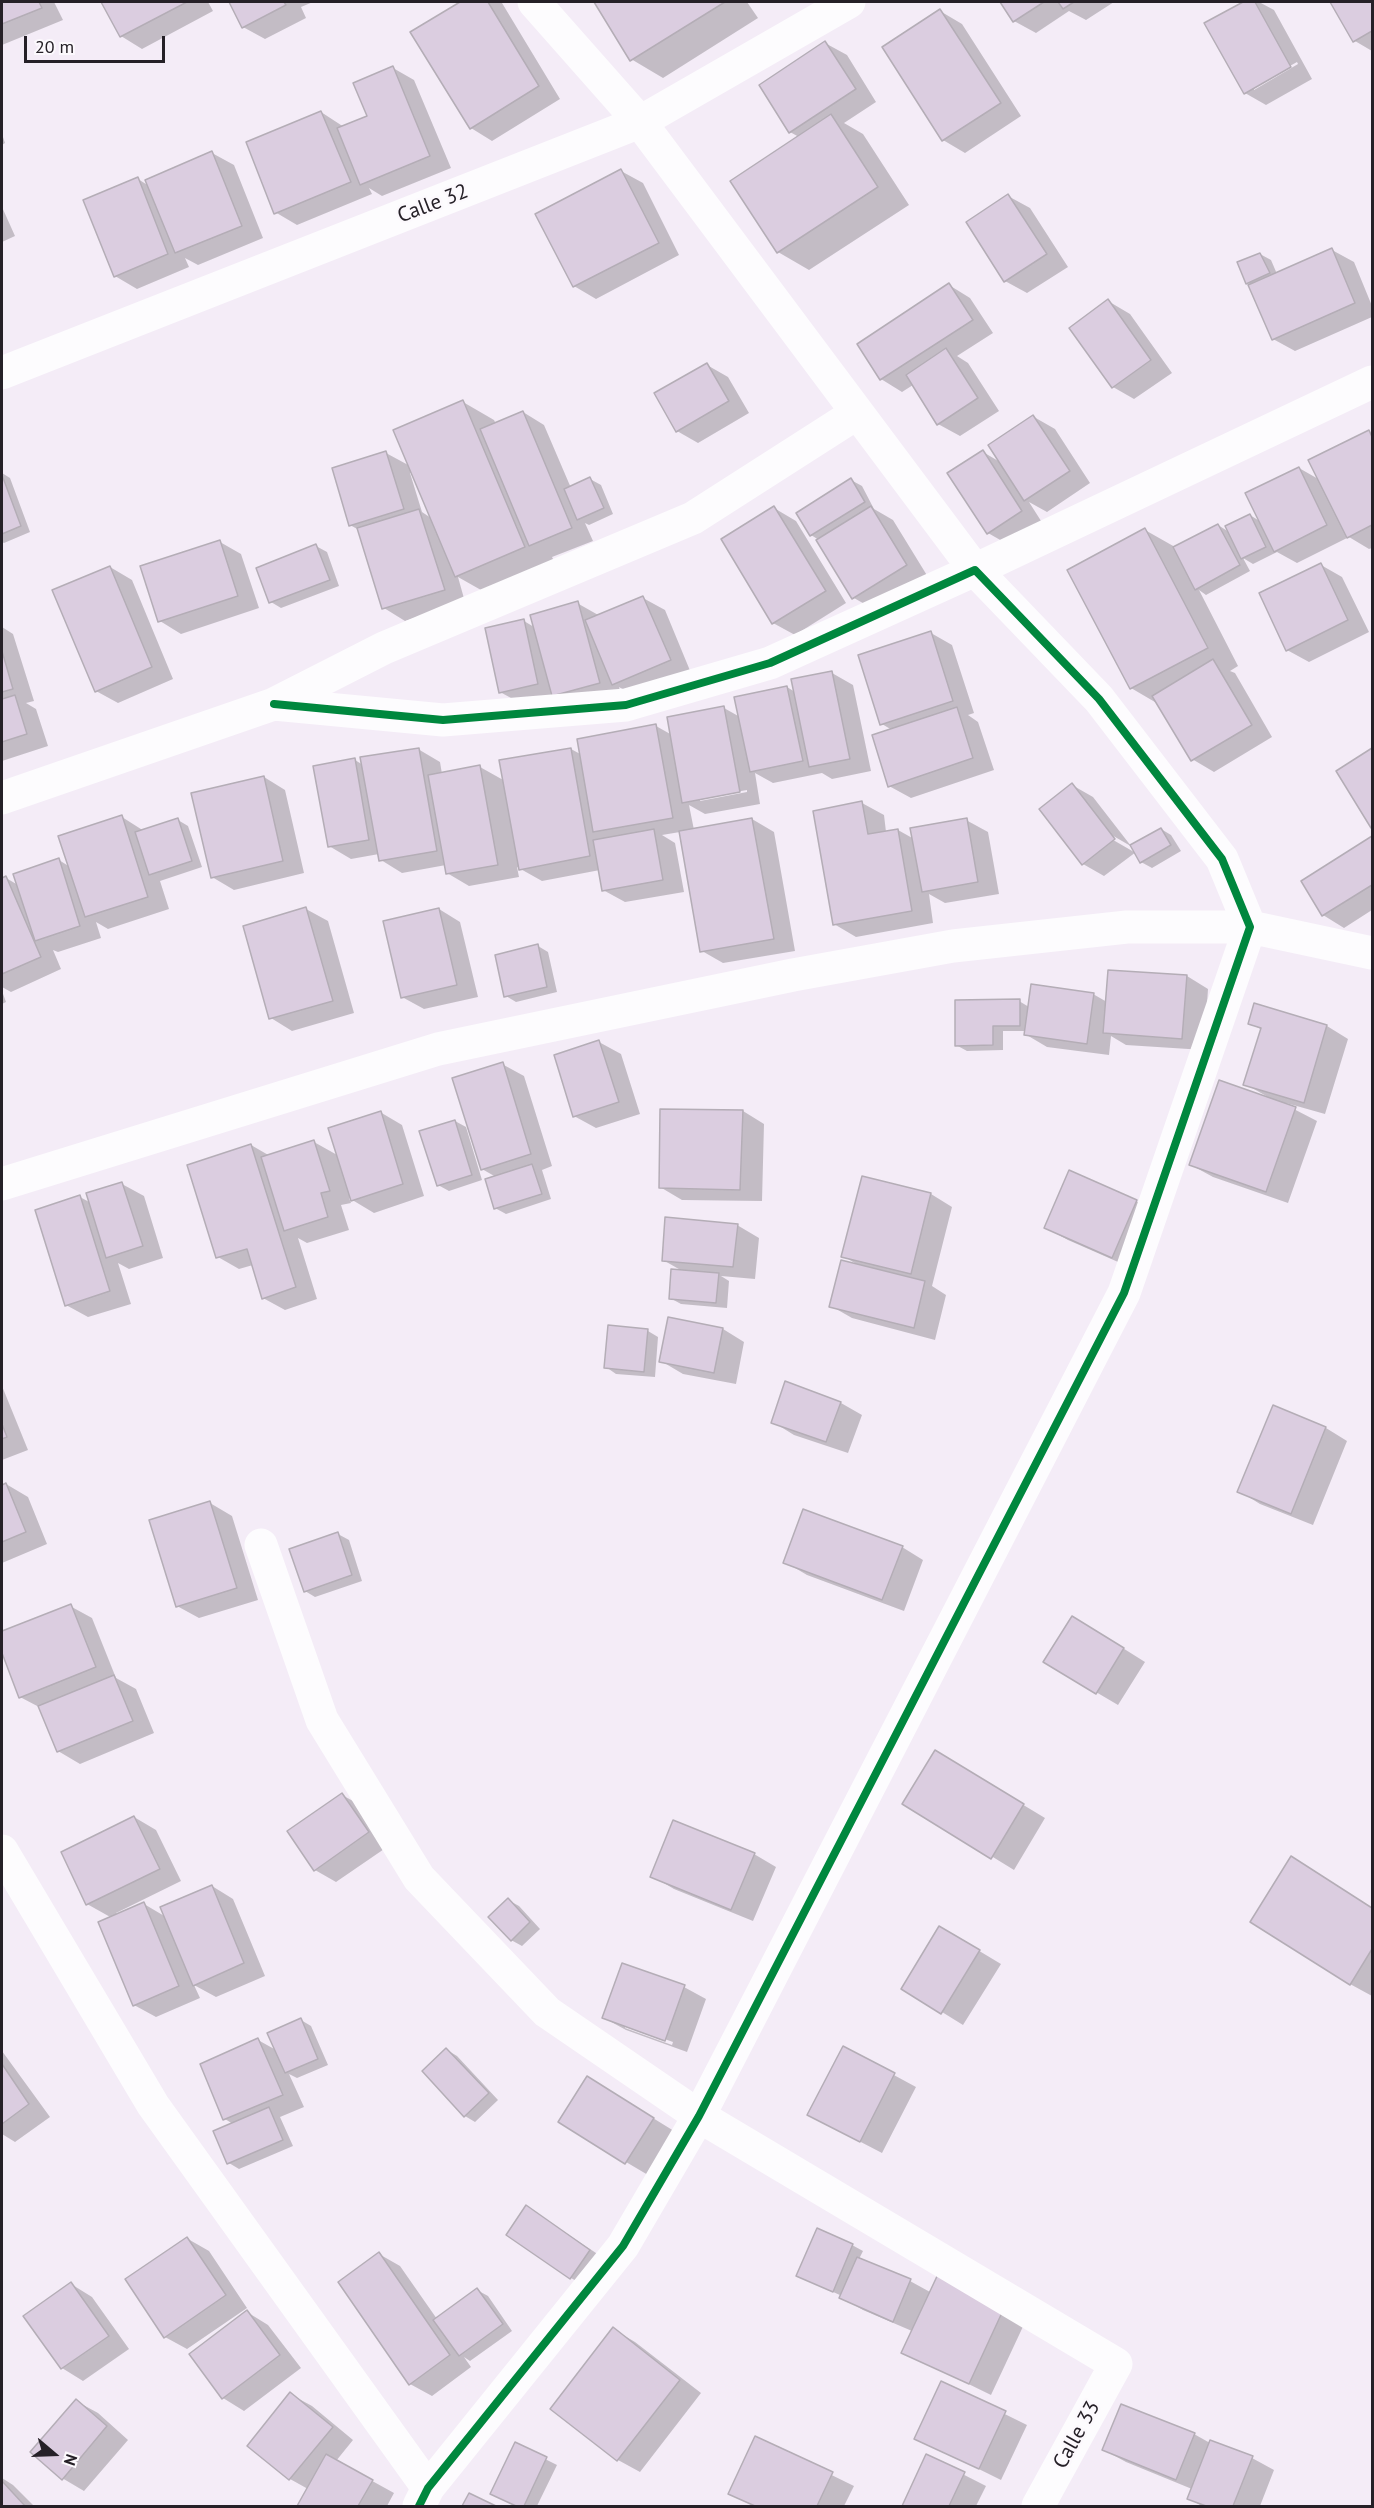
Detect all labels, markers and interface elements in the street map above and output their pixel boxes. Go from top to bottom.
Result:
scale bar [27,24,168,62]
text: 20 m [35,35,74,58]
street label: Calle 32 [394,179,472,229]
street label: Calle 33 [1048,2397,1106,2473]
north arrow [24,2424,84,2484]
text: N [60,2452,82,2468]

